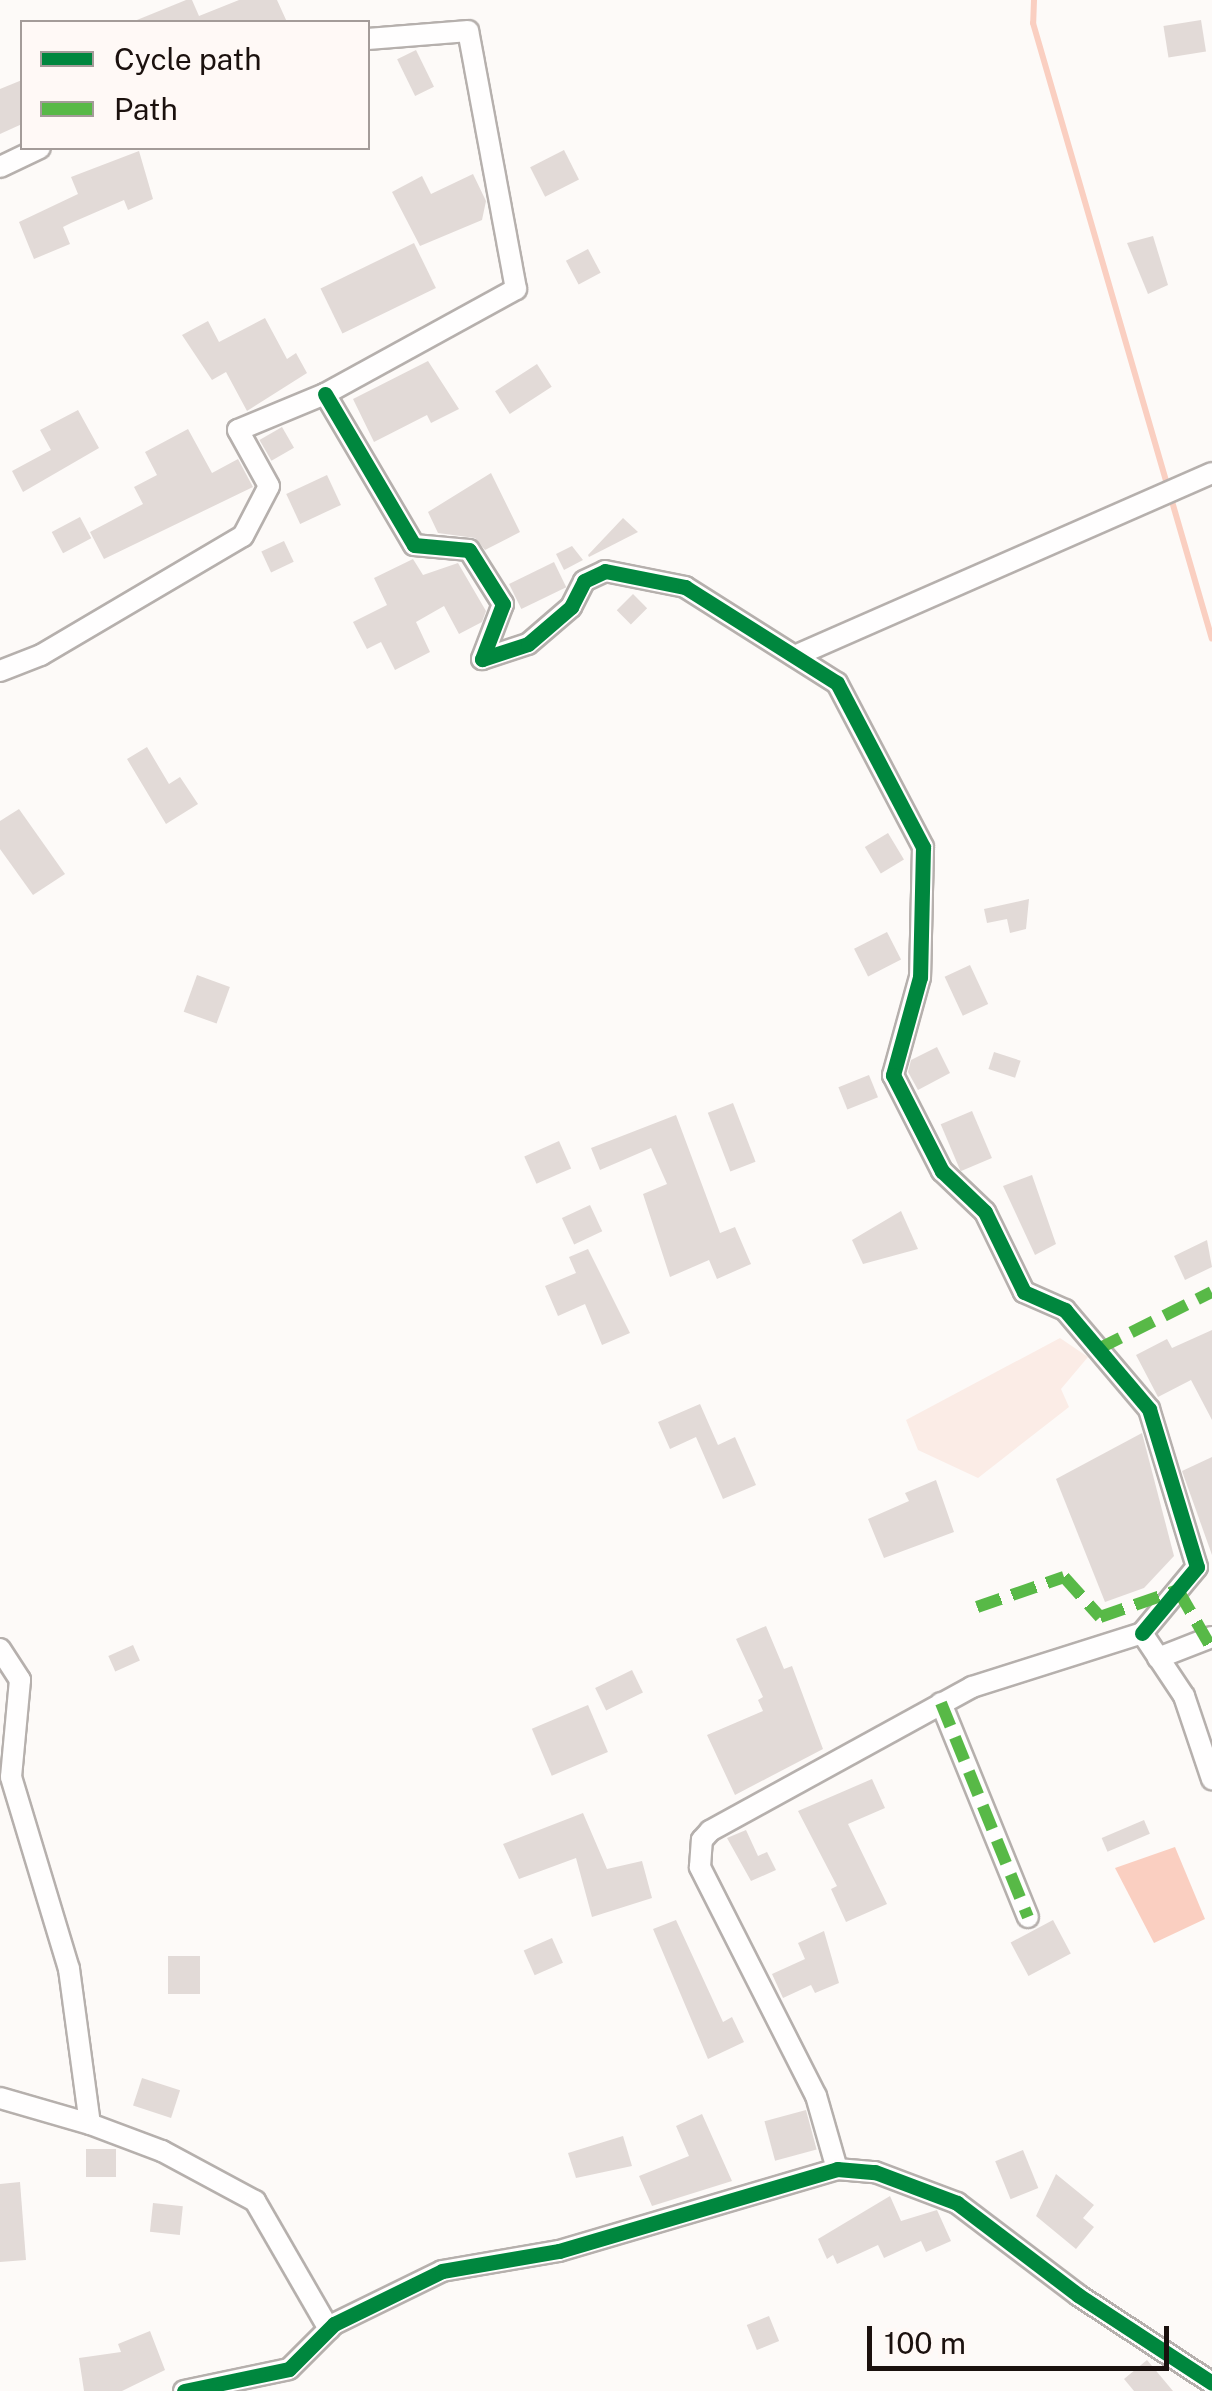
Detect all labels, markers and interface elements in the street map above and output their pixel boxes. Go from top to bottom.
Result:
legend [20,20,370,150]
text: Cycle path [114,41,262,77]
text: Path [114,91,178,127]
scale bar [872,2306,1174,2368]
text: 100 m [884,2325,966,2361]

